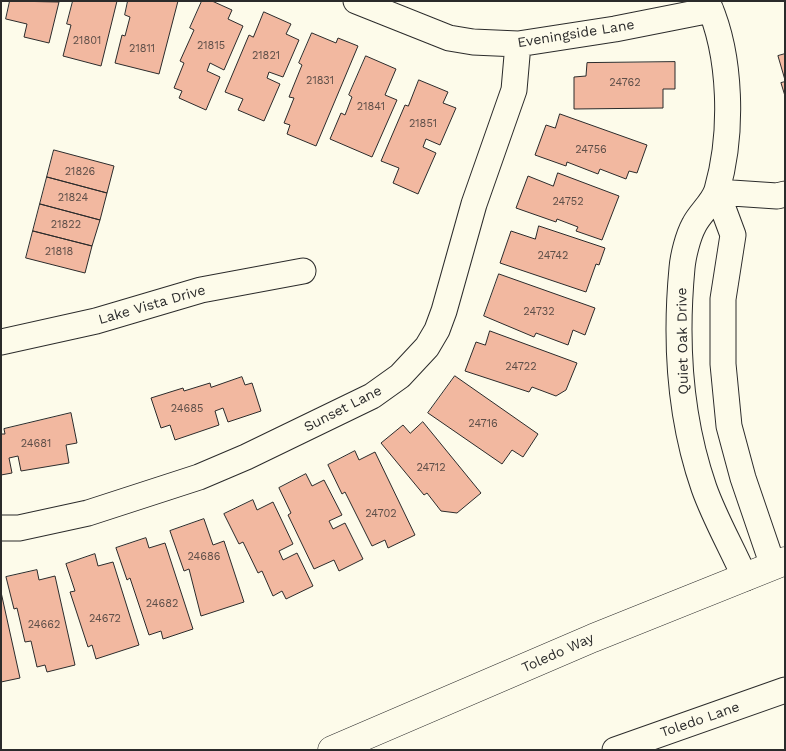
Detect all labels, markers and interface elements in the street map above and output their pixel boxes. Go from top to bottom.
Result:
street label: Eveningside Lane [516,16,636,52]
house number: 21801 [73,34,101,48]
house number: 21815 [197,39,225,53]
house number: 21811 [129,42,155,56]
house number: 21821 [252,49,280,63]
house number: 21831 [306,74,334,88]
house number: 24762 [609,76,641,90]
house number: 21841 [357,100,385,114]
house number: 21851 [409,117,437,131]
house number: 24756 [575,143,607,157]
house number: 21826 [65,165,95,179]
house number: 21824 [58,191,88,205]
house number: 24752 [552,195,584,209]
house number: 21822 [51,218,81,232]
house number: 21818 [45,245,73,259]
house number: 24742 [538,249,568,263]
street label: Lake Vista Drive [97,282,207,328]
street label: Quiet Oak Drive [674,287,692,395]
house number: 24732 [523,305,555,319]
house number: 24722 [505,360,537,374]
street label: Sunset Lane [301,382,385,436]
house number: 24685 [171,402,203,416]
house number: 24716 [468,417,498,431]
house number: 24681 [21,437,51,451]
house number: 24712 [416,461,446,475]
house number: 24702 [365,507,397,521]
house number: 24686 [188,550,220,564]
house number: 24682 [146,597,178,611]
house number: 24672 [89,612,121,626]
house number: 24662 [28,618,60,632]
street label: Toledo Way [519,630,597,676]
street label: Toledo Lane [658,699,742,741]

